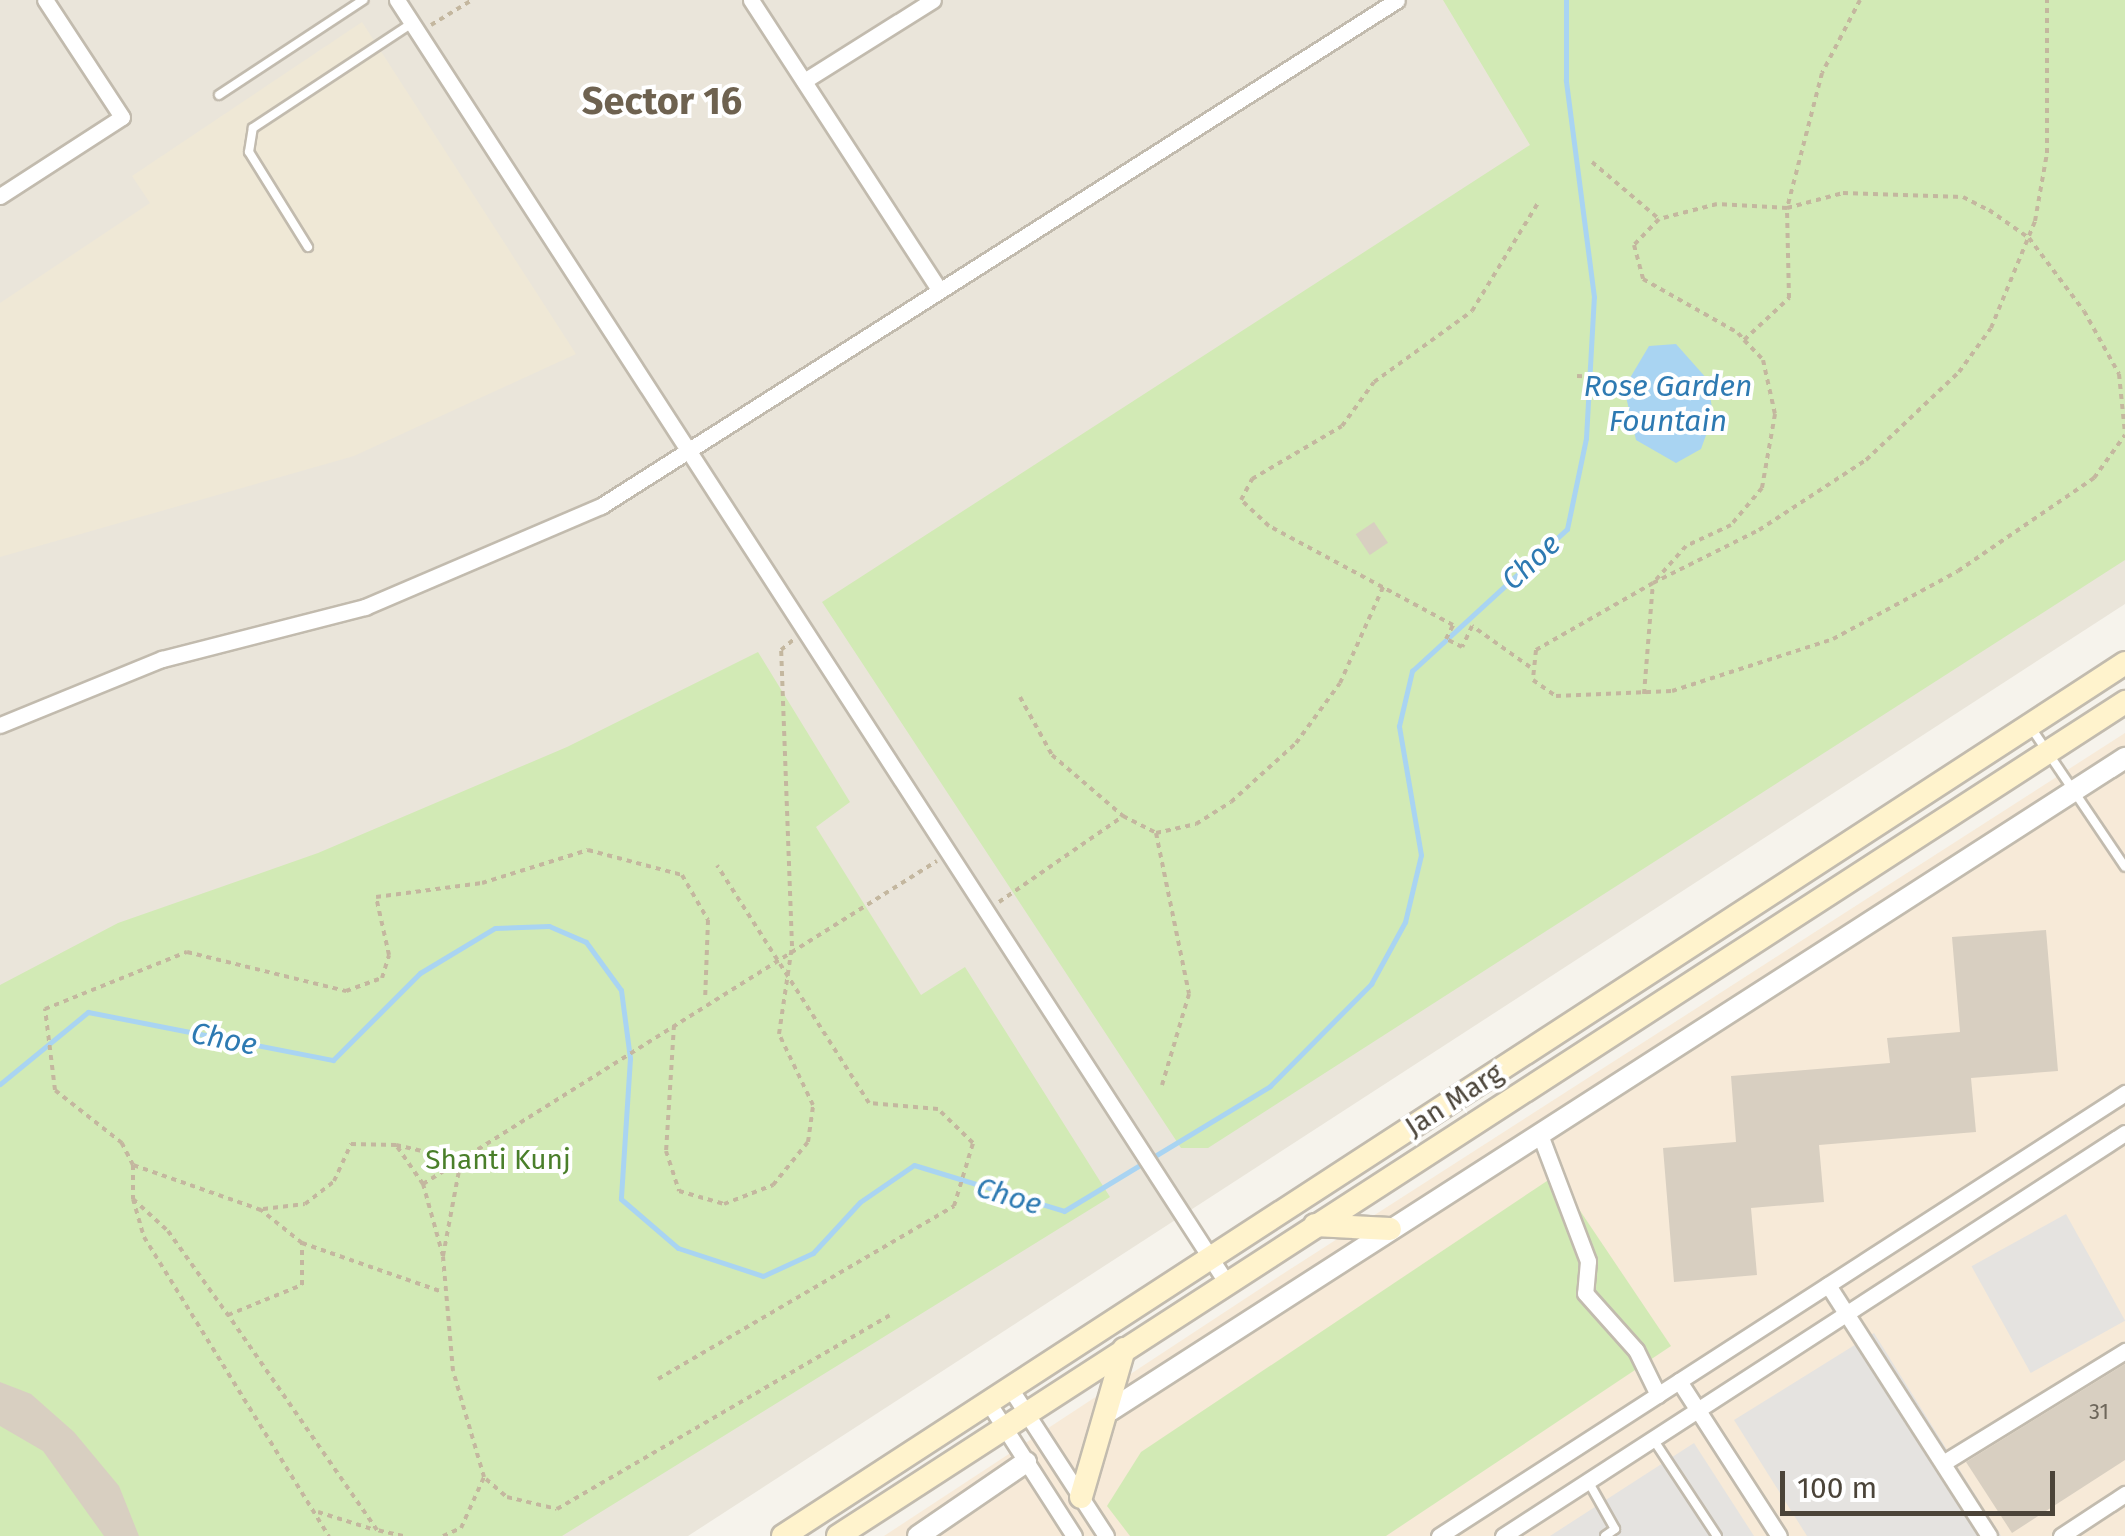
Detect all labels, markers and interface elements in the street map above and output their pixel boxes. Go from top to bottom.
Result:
district label: Sector 16 [582,79,742,125]
water label: Rose Garden Fountain [1584,368,1752,438]
water label: Choe [1494,526,1568,598]
water label: Choe [188,1015,260,1063]
street label: Jan Marg [1399,1056,1509,1144]
park label: Shanti Kunj [425,1143,571,1177]
water label: Choe [972,1169,1046,1223]
house number: 31 [2089,1399,2109,1425]
scale bar [1785,1451,2060,1513]
text: 100 m [1797,1470,1877,1506]

